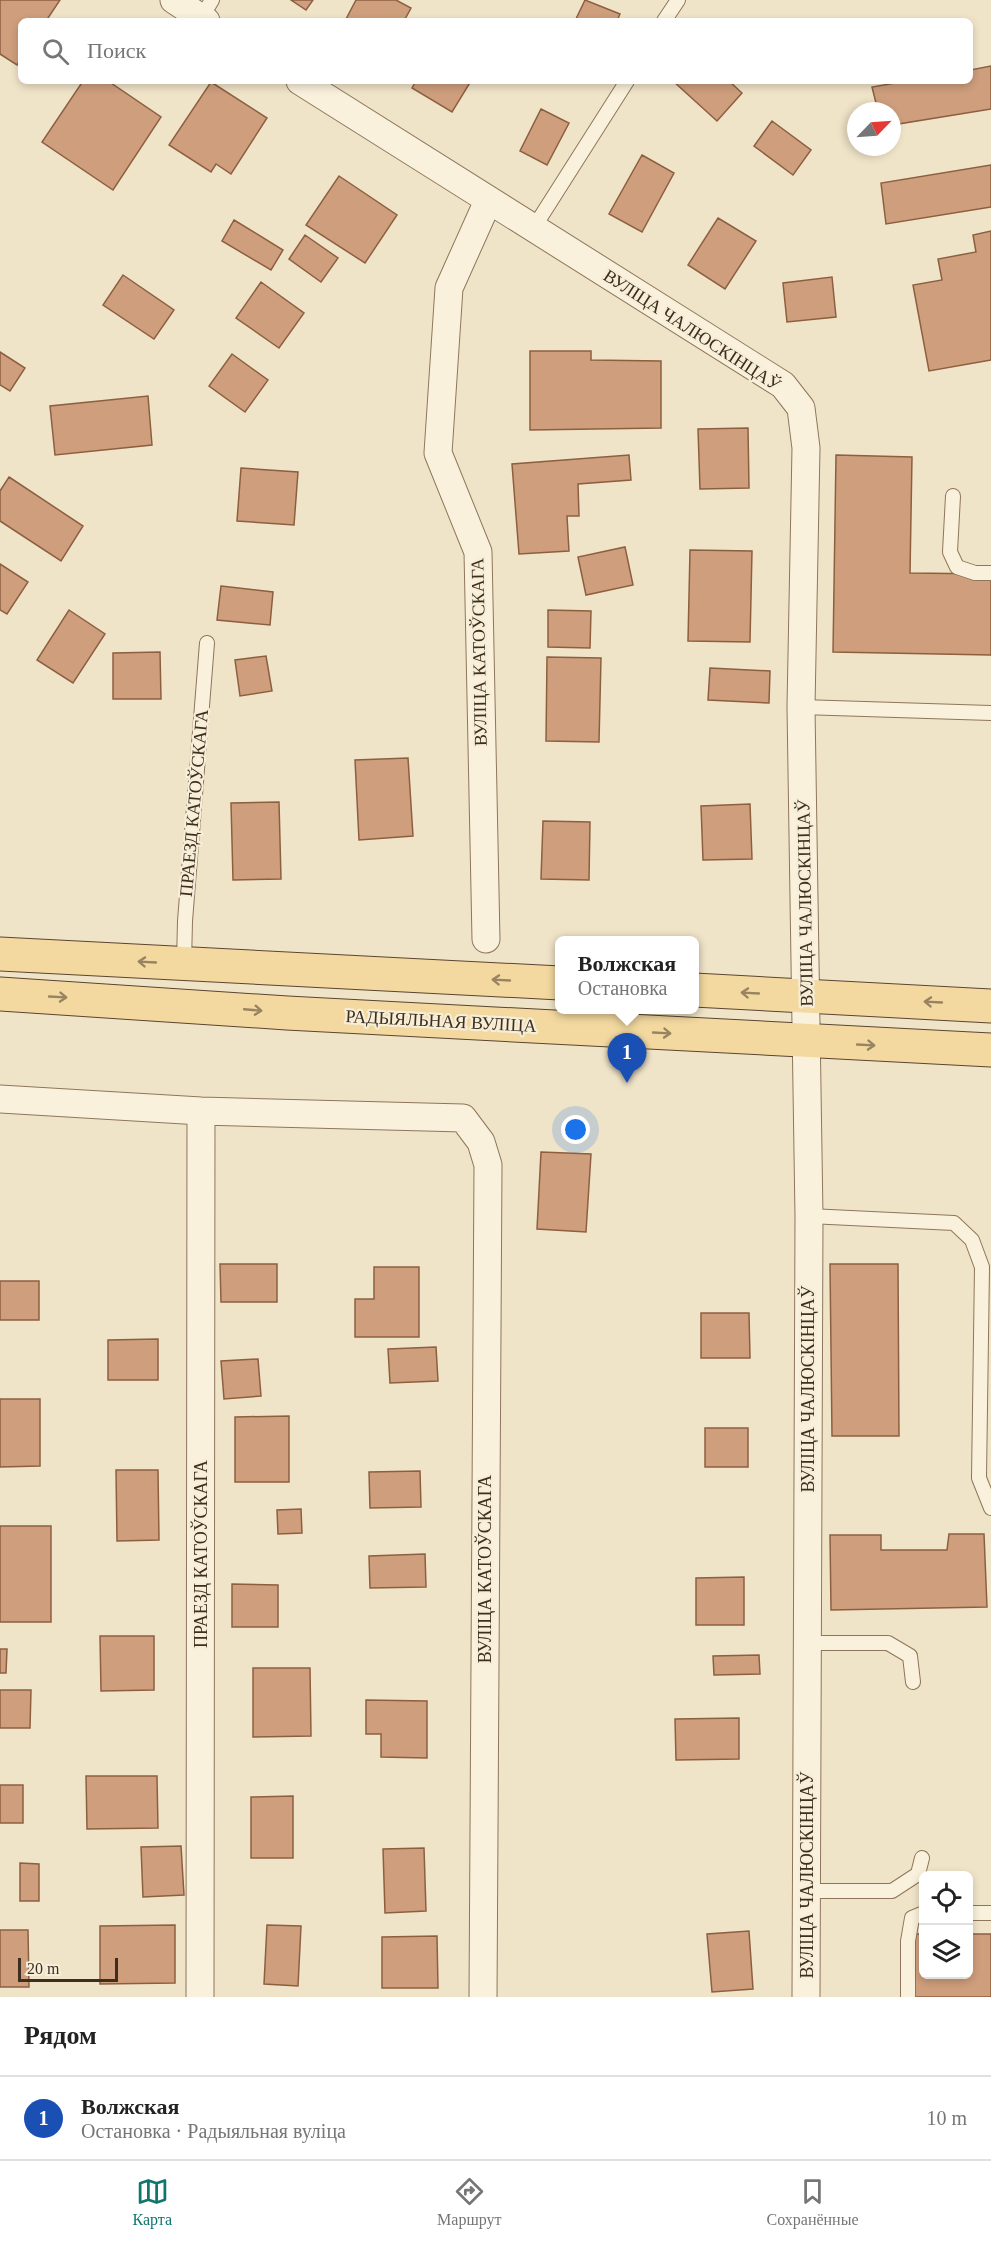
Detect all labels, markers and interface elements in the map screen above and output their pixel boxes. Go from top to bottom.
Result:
search box [18,18,973,84]
icon: search [39,35,72,68]
text: Поиск [87,38,146,63]
north arrow [847,102,901,156]
street label: ВУЛІЦА ЧАЛЮСКІНЦАЎ [600,264,785,395]
street label: ВУЛІЦА КАТОЎСКАГА [466,558,491,746]
street label: ПРАЕЗД КАТОЎСКАГА [175,708,212,898]
street label: ВУЛІЦА ЧАЛЮСКІНЦАЎ [792,799,817,1007]
popup [555,936,699,1014]
text: Волжская [578,951,676,976]
one-way arrow [137,956,157,967]
one-way arrow [492,974,512,985]
text: Остановка [578,977,667,999]
one-way arrow [741,987,761,998]
one-way arrow [48,992,68,1003]
one-way arrow [923,997,943,1008]
one-way arrow [243,1005,262,1016]
street label: РАДЫЯЛЬНАЯ ВУЛІЦА [345,1006,537,1036]
one-way arrow [651,1028,671,1039]
pin: 1 [608,1034,646,1083]
one-way arrow [855,1039,875,1050]
your location [561,1115,590,1144]
street label: ВУЛІЦА ЧАЛЮСКІНЦАЎ [797,1285,818,1493]
street label: ПРАЕЗД КАТОЎСКАГА [190,1460,211,1648]
street label: ВУЛІЦА КАТОЎСКАГА [474,1475,495,1663]
street label: ВУЛІЦА ЧАЛЮСКІНЦАЎ [796,1771,817,1979]
map controls [919,1871,973,1979]
button: locate [919,1871,973,1925]
button: layers [919,1925,973,1979]
scale bar [18,1955,118,1982]
text: 20 m [27,1960,59,1977]
text: Рядом [24,2021,97,2050]
text: Волжская [81,2094,179,2119]
text: 1 [39,2107,49,2129]
text: 10 m [926,2107,967,2129]
text: Остановка · Радыяльная вуліца [81,2120,346,2142]
tab: Карта [132,2175,172,2229]
tab: Маршрут [437,2175,502,2229]
tab: Сохранённые [767,2175,859,2229]

